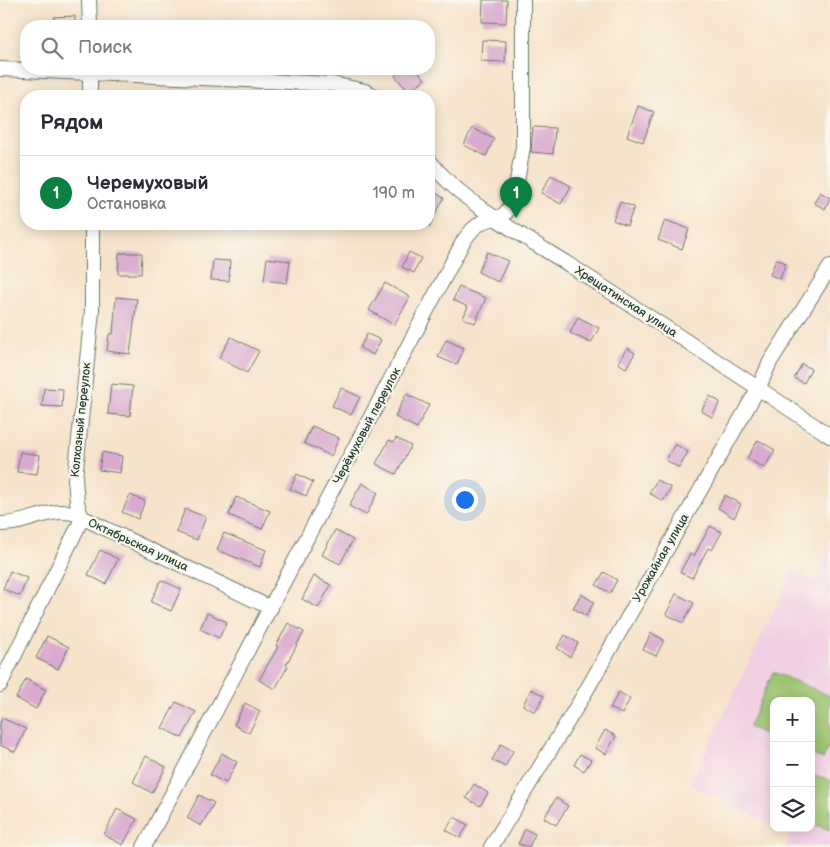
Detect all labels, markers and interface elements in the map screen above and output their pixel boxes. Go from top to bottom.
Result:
search box [20,20,435,75]
icon: search [38,34,66,62]
text: Поиск [78,36,132,59]
text: Рядом [40,110,103,135]
text: Черемуховый [87,172,208,195]
pin: 1 [500,177,532,218]
text: 1 [53,184,59,203]
text: 190 m [373,184,415,203]
text: Остановка [87,195,166,214]
street label: Хрещатинская улица [572,263,680,341]
street label: Колхозный переулок [68,361,95,478]
street label: Черёмуховый переулок [330,364,404,487]
your location [452,487,478,513]
street label: Урожайная улица [630,511,692,605]
street label: Октябрьская улица [86,515,190,575]
map controls [770,697,815,832]
button: + [770,697,815,742]
button: − [770,742,815,787]
button: layers [770,787,815,832]

